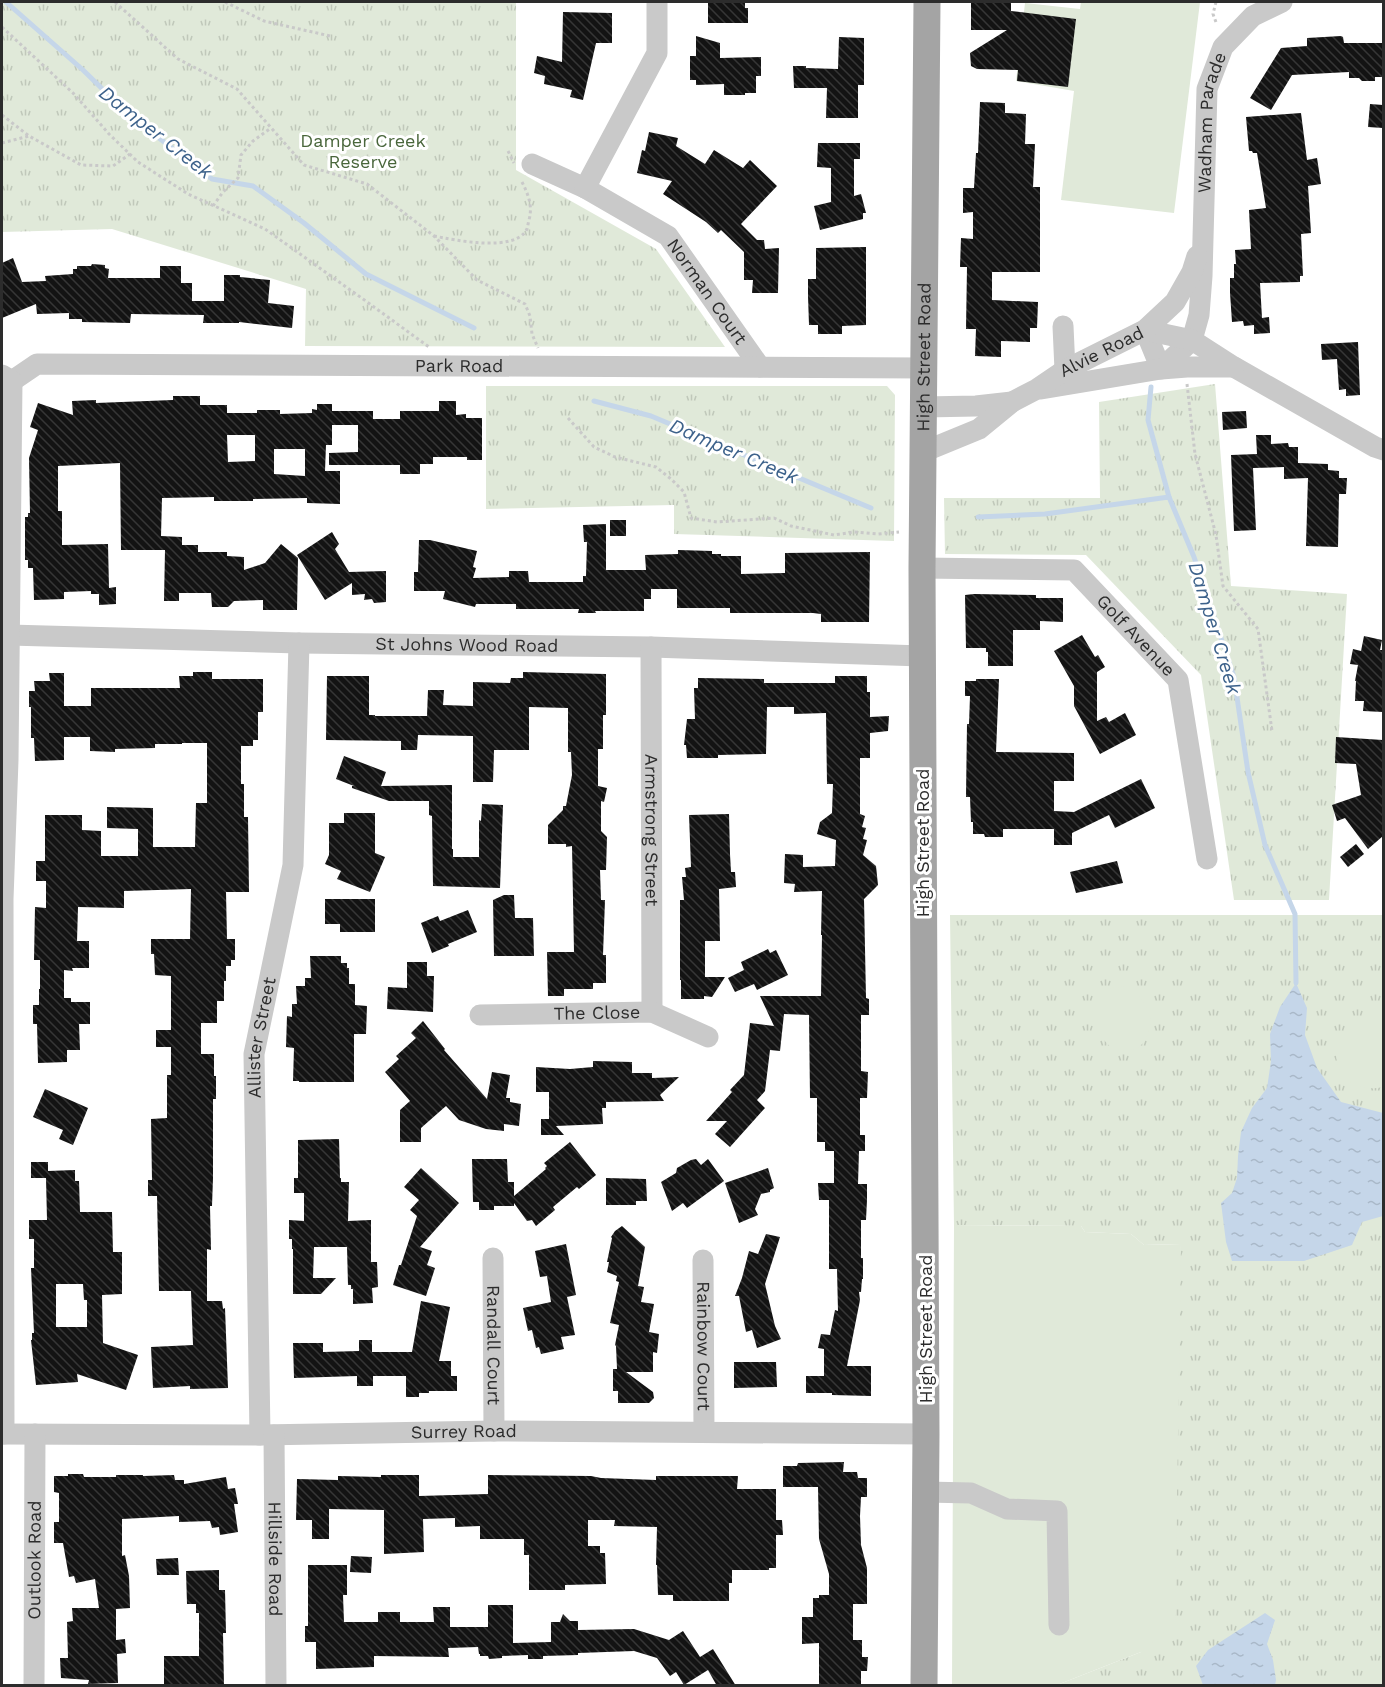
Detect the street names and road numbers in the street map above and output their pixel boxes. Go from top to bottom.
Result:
street label: Wadham Parade [1193,49,1230,193]
street label: Norman Court [663,234,752,349]
street label: High Street Road [912,282,935,432]
street label: Alvie Road [1056,321,1147,381]
street label: Park Road [415,355,503,376]
street label: Golf Avenue [1093,590,1180,680]
street label: St Johns Wood Road [375,633,558,656]
street label: Armstrong Street [641,754,663,907]
street label: High Street Road [912,768,933,918]
street label: Allister Street [243,975,280,1098]
street label: The Close [553,1001,641,1024]
street label: High Street Road [915,1254,936,1404]
street label: Rainbow Court [693,1281,715,1411]
street label: Randall Court [483,1285,505,1406]
street label: Surrey Road [411,1420,517,1442]
street label: Outlook Road [23,1500,45,1620]
street label: Hillside Road [265,1501,286,1617]

